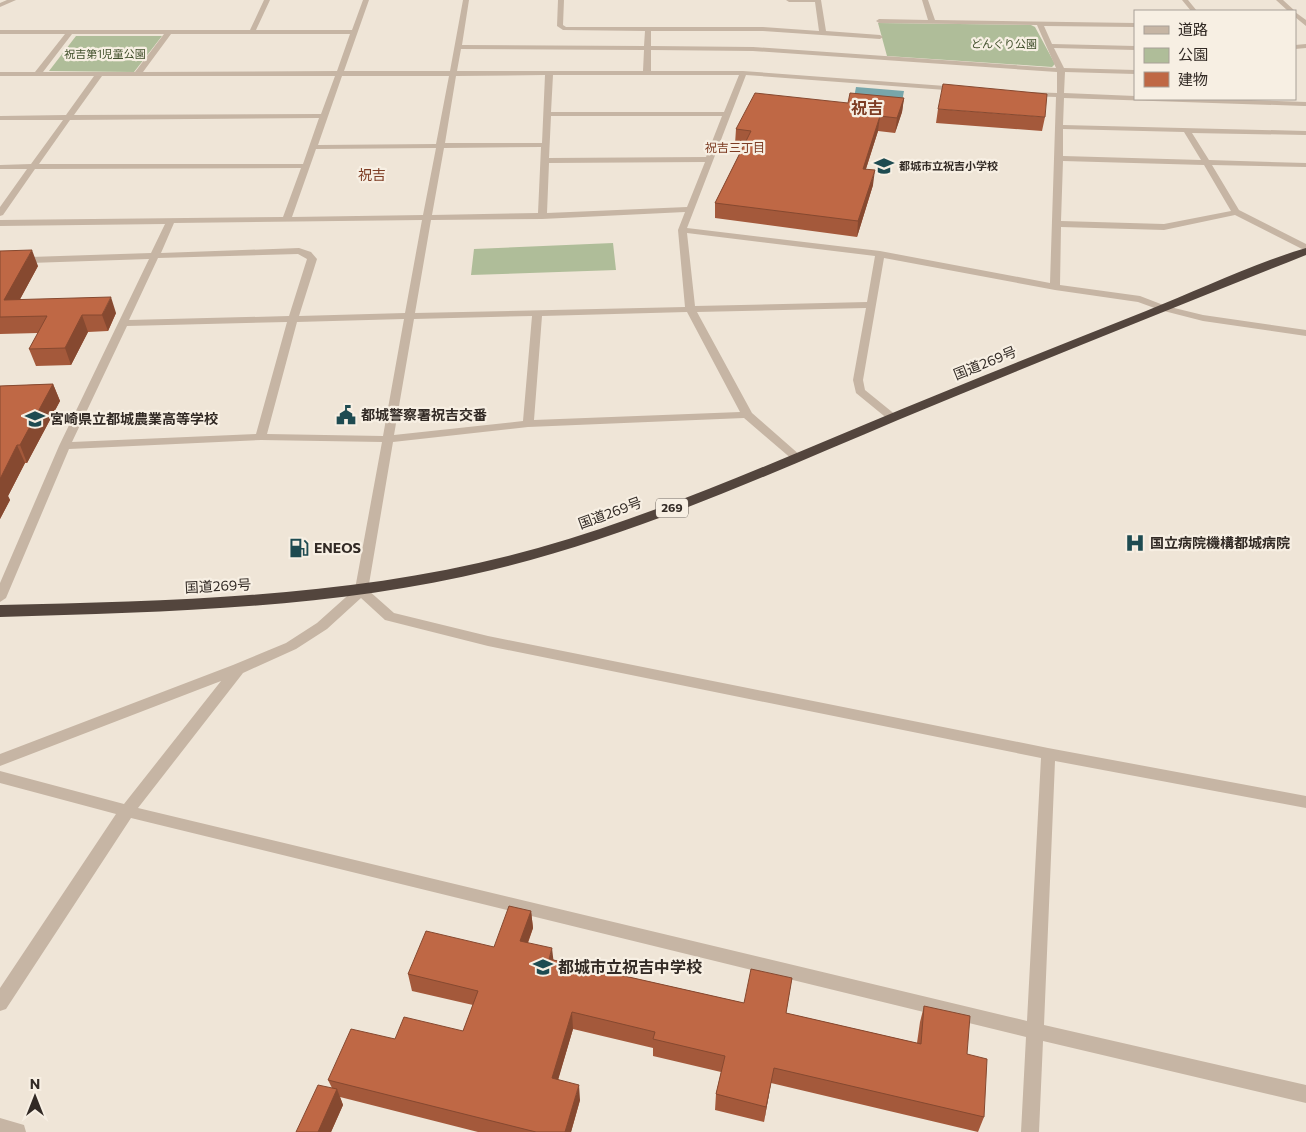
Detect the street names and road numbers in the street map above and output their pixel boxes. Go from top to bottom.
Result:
street label: 国道269号 [951,342,1019,383]
street label: 国道269号 [576,493,644,532]
road number: 269 [656,498,688,518]
street label: 国道269号 [184,575,252,596]

